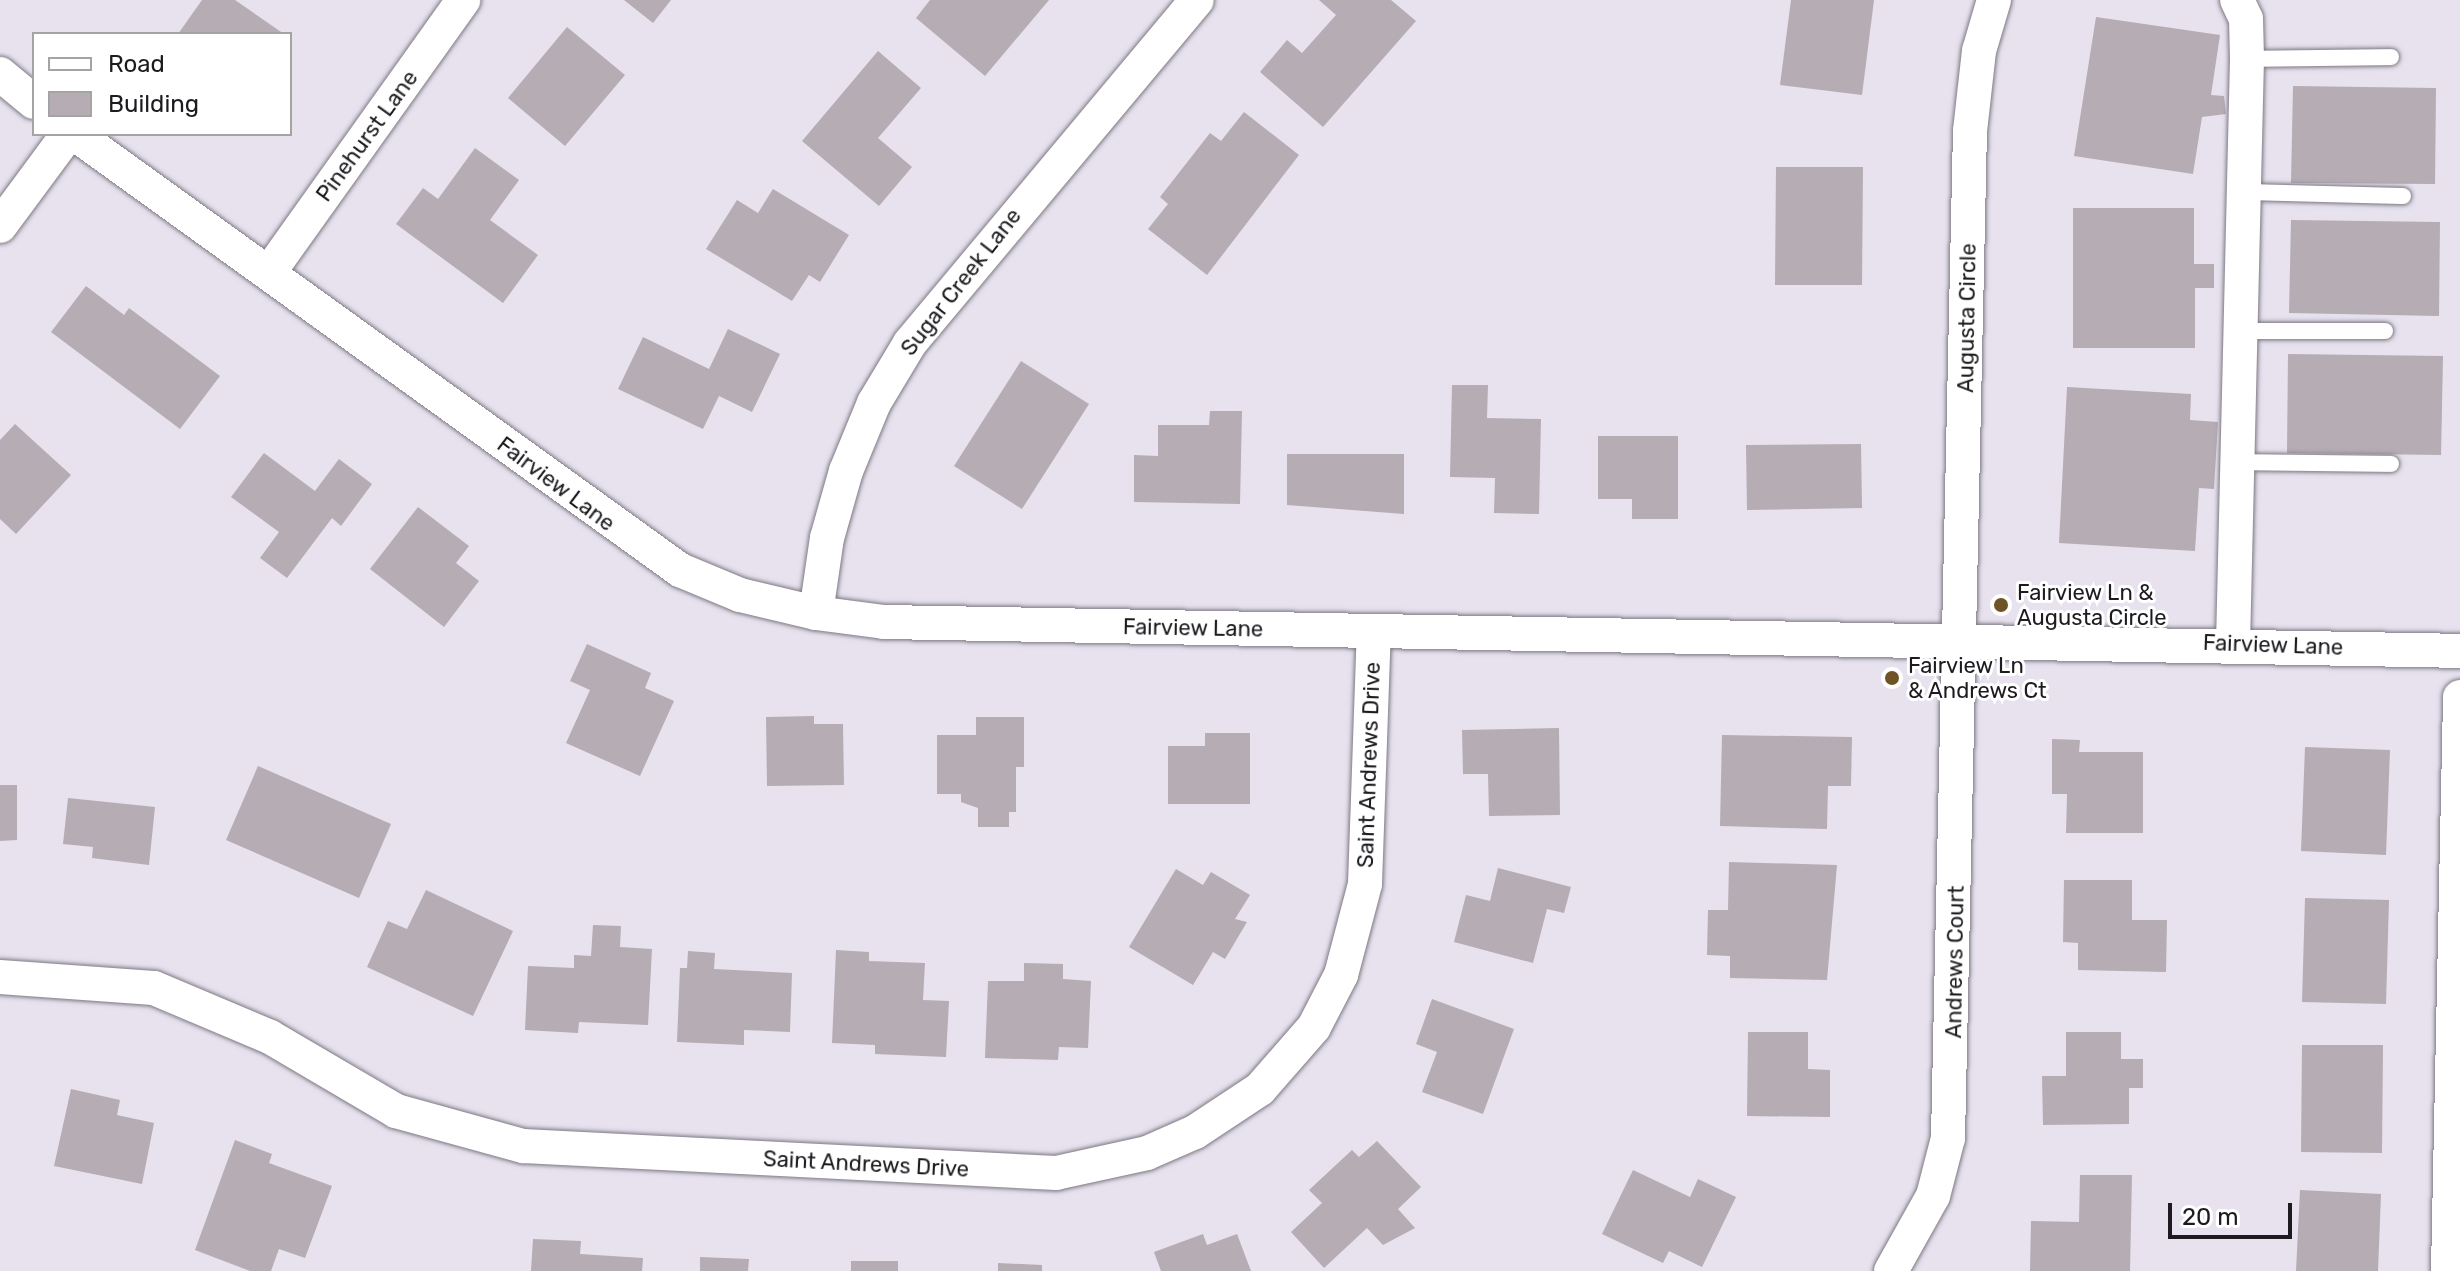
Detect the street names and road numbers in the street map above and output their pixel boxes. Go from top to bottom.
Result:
street label: Pinehurst Lane [311,65,423,207]
street label: Sugar Creek Lane [895,203,1027,361]
street label: Augusta Circle [1952,243,1982,393]
street label: Fairview Lane [492,431,620,537]
street label: Fairview Lane [1122,614,1264,642]
street label: Fairview Lane [2202,629,2344,661]
street label: Saint Andrews Drive [1352,661,1386,869]
street label: Andrews Court [1940,885,1970,1039]
street label: Saint Andrews Drive [762,1145,970,1183]

